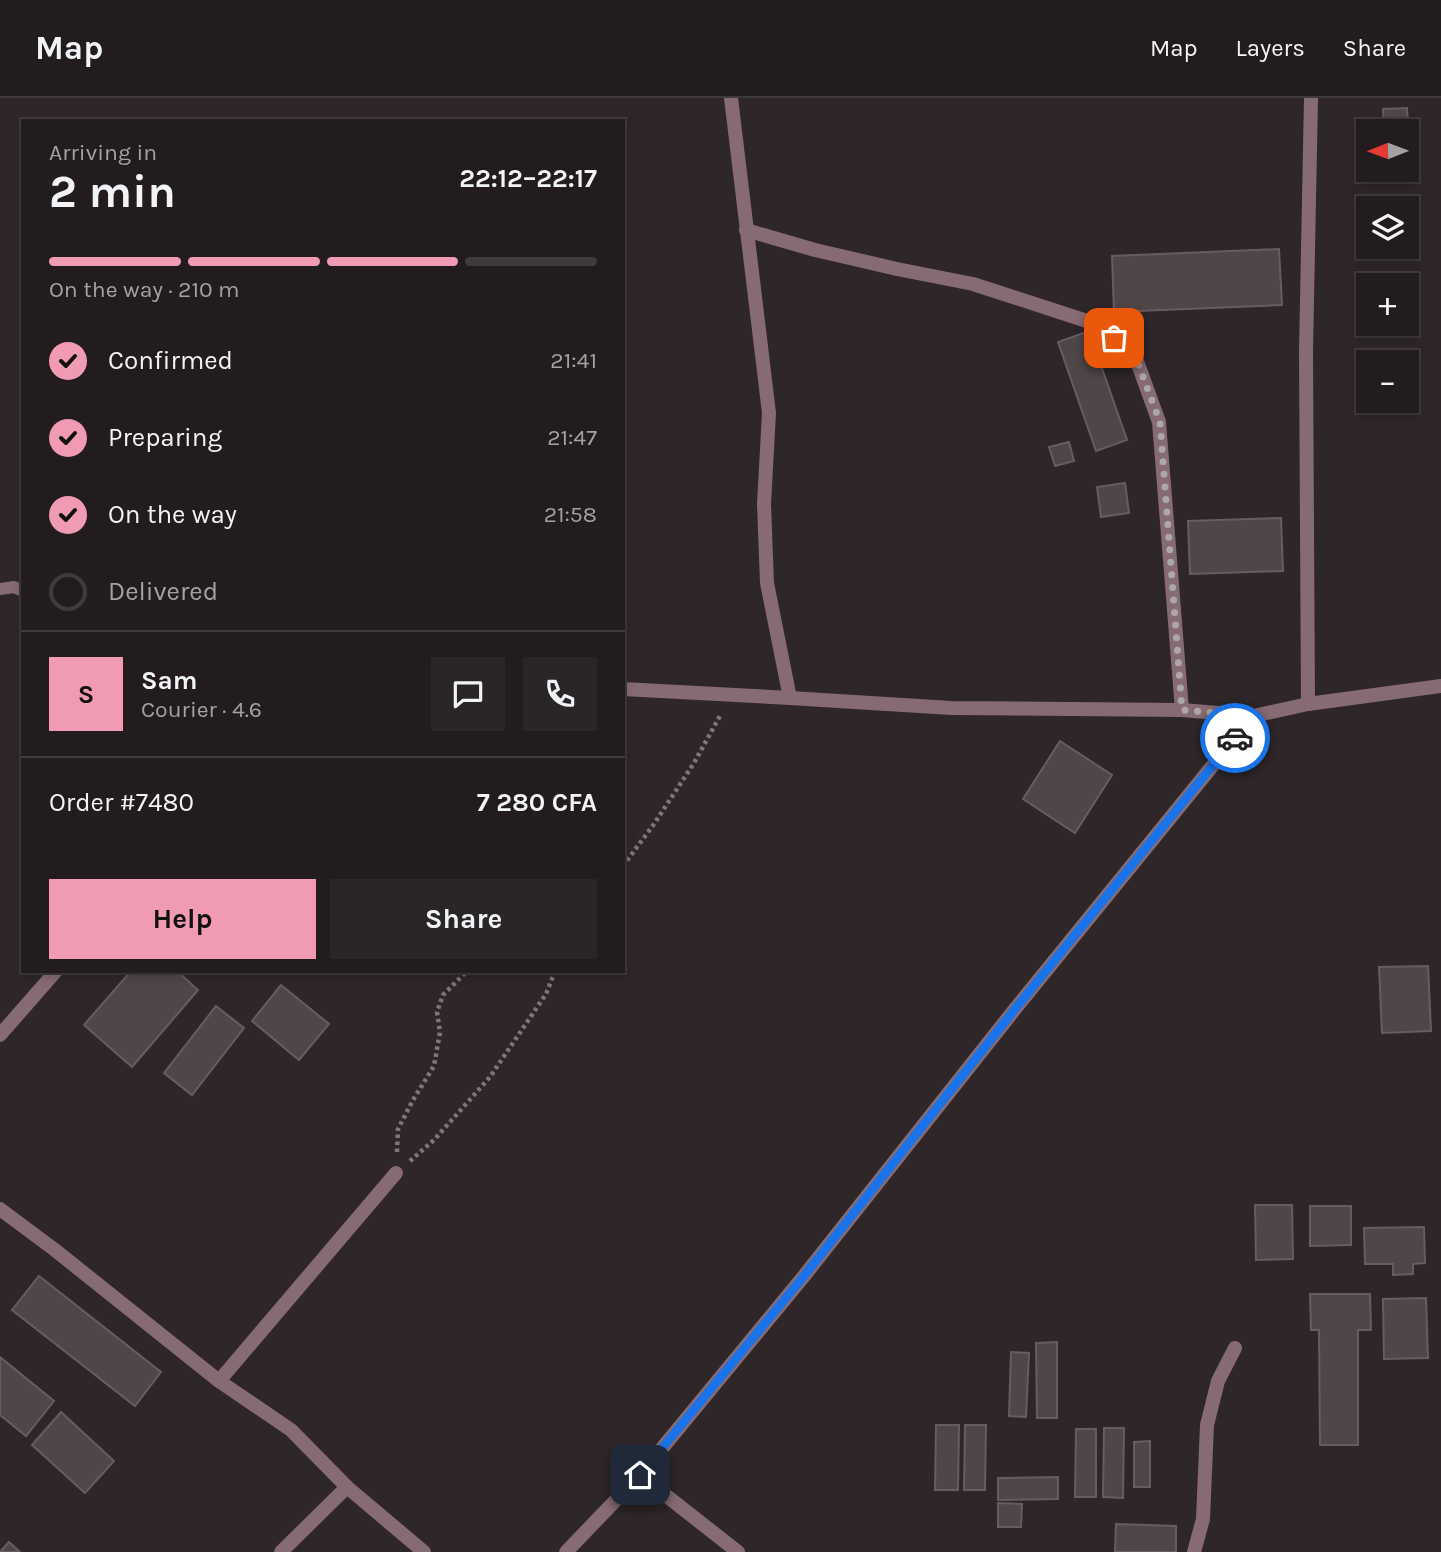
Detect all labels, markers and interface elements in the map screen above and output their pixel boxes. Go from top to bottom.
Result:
text: Map [35,29,103,67]
text: Map [1150,34,1198,62]
text: Layers [1236,34,1305,62]
text: Share [1343,34,1406,62]
north arrow [1356,119,1419,182]
map controls [1356,119,1419,413]
text: Arriving in [49,139,157,166]
text: 22:12–22:17 [459,163,597,194]
text: 2 min [49,165,176,219]
button: layers [1356,196,1419,259]
button: + [1356,273,1419,336]
text: On the way · 210 m [49,276,240,303]
pin [1084,308,1144,368]
icon: bag [1095,319,1133,357]
icon: check [49,342,87,380]
text: Confirmed [108,345,233,376]
text: 21:41 [550,347,597,374]
button: − [1356,350,1419,413]
icon: check [49,419,87,457]
text: Preparing [108,422,222,453]
text: 21:47 [547,424,597,451]
icon: check [49,496,87,534]
text: On the way [108,499,237,530]
text: 21:58 [544,501,597,528]
text: Delivered [108,576,218,607]
button: chat [431,657,505,731]
button: phone [523,657,597,731]
text: Sam [141,665,197,696]
text: S [78,679,94,710]
text: Courier · 4.6 [141,696,262,723]
courier [1200,703,1270,773]
icon: car [1216,719,1254,757]
text: Order #7480 [49,787,194,818]
text: 7 280 CFA [477,787,597,818]
button: Help [49,879,316,959]
button: Share [330,879,597,959]
pin [610,1445,670,1505]
icon: home [621,1456,659,1494]

